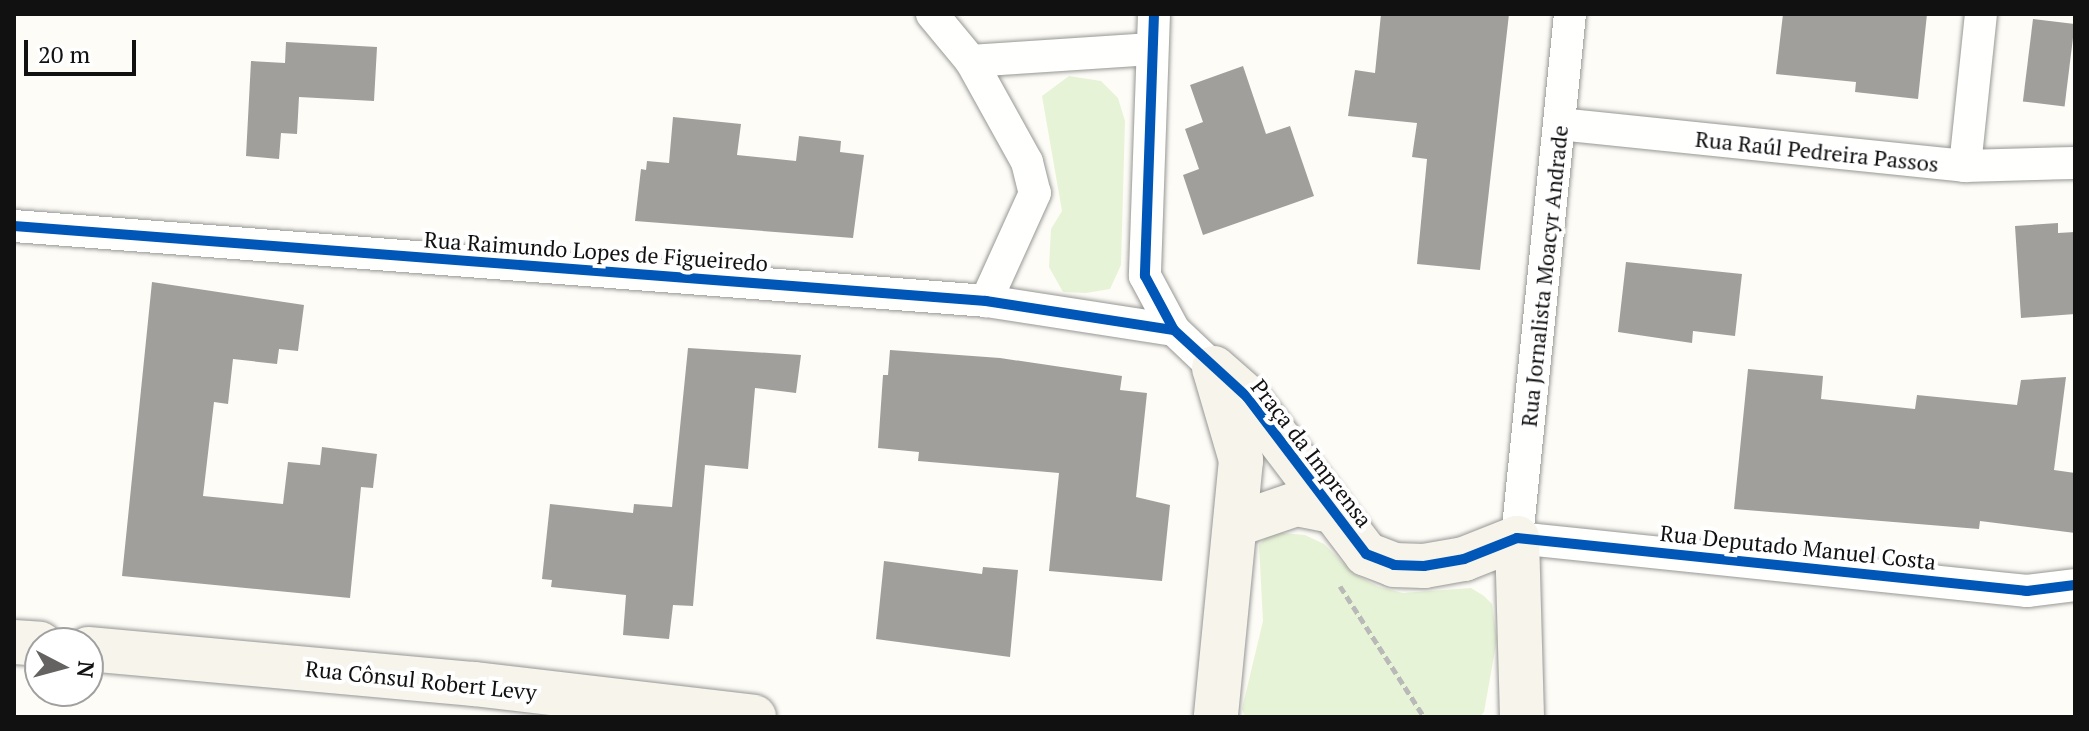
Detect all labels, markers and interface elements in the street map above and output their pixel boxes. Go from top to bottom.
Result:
scale bar [28,24,140,74]
text: 20 m [38,38,90,70]
street label: Rua Jornalista Moacyr Andrade [1515,124,1573,428]
street label: Rua Raúl Pedreira Passos [1694,125,1940,177]
street label: Rua Raimundo Lopes de Figueiredo [423,226,769,276]
street label: Praça da Imprensa [1246,374,1378,532]
street label: Rua Deputado Manuel Costa [1659,519,1937,575]
north arrow [24,627,104,707]
street label: Rua Cônsul Robert Levy [304,655,538,705]
text: N [71,660,102,679]

